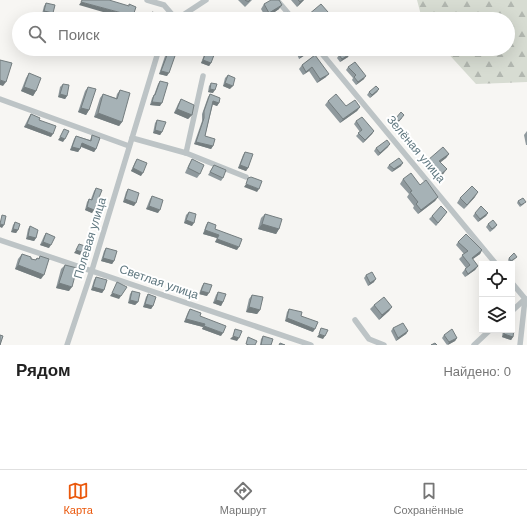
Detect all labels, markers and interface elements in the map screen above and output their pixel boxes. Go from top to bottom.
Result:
search box [12,12,515,56]
icon: search [26,23,48,45]
text: Поиск [58,26,100,43]
street label: Зелёная улица [384,113,448,186]
street label: Полевая улица [71,195,109,280]
map controls [479,261,515,333]
button: locate [479,261,515,297]
street label: Светлая улица [118,262,201,302]
button: layers [479,297,515,333]
text: Рядом [16,361,71,380]
text: Найдено: 0 [443,364,511,379]
tab: Карта [63,480,93,516]
tab: Маршрут [220,480,267,516]
tab: Сохранённые [394,480,464,516]

